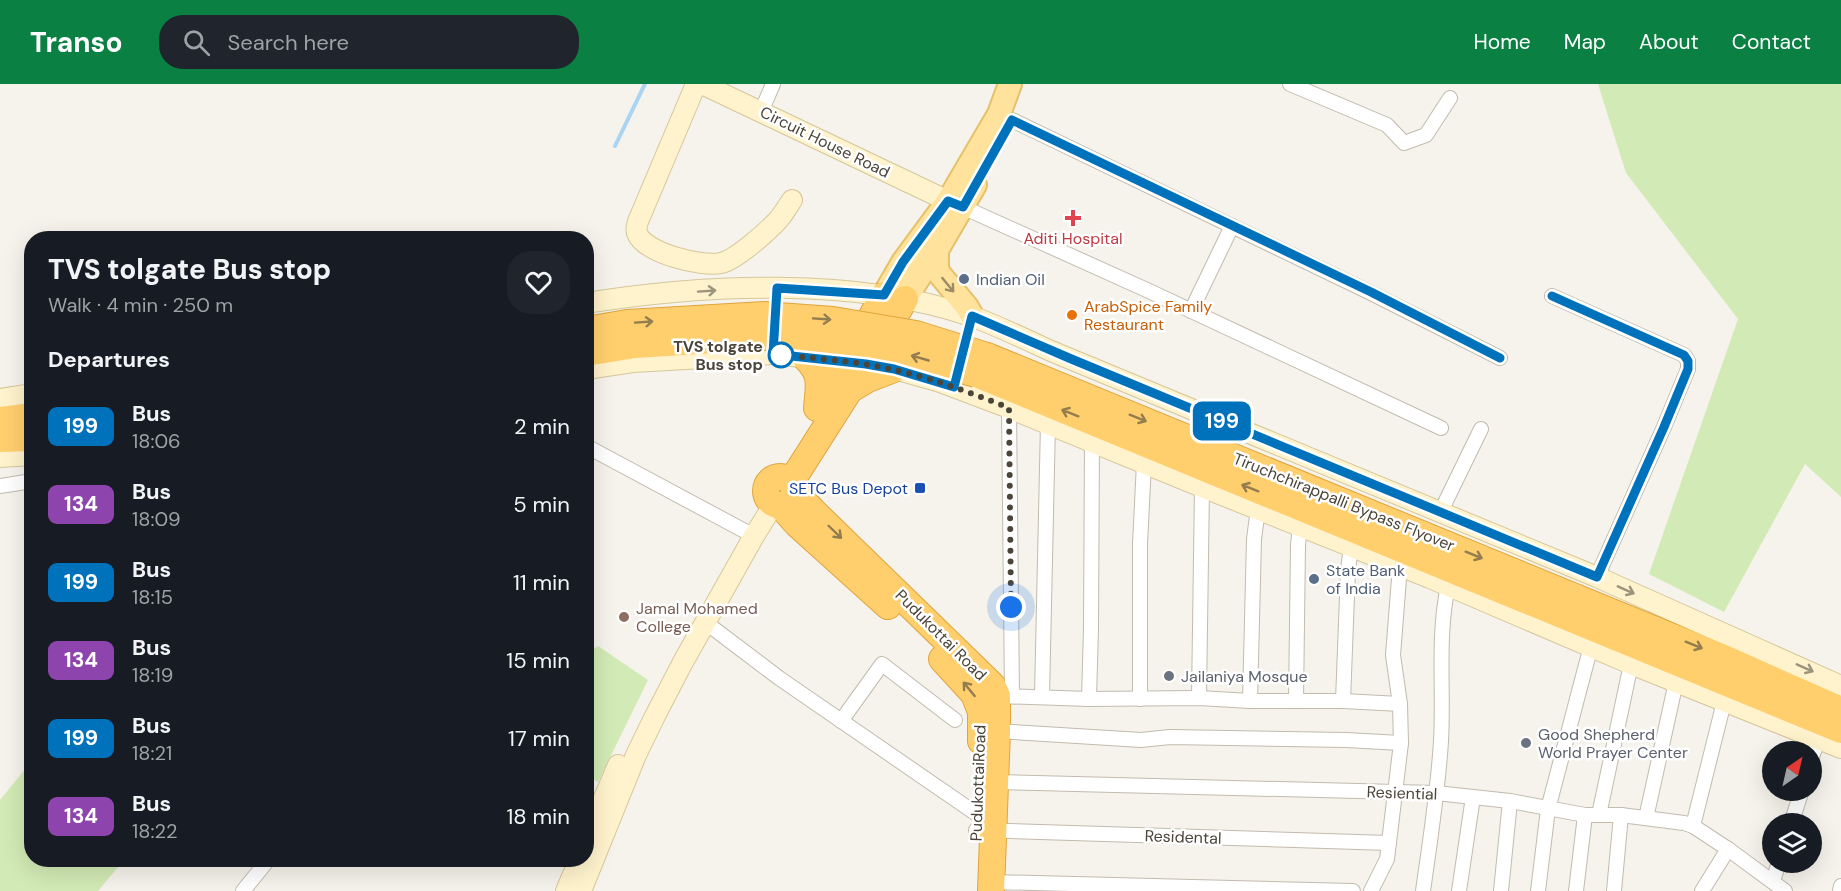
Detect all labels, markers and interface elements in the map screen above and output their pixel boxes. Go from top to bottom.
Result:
search box [159,15,579,69]
text: Transo [30,24,123,61]
icon: search [180,26,213,59]
text: Search here [228,28,349,57]
text: Home [1473,28,1531,56]
text: Map [1564,28,1606,56]
text: About [1639,28,1699,56]
text: Contact [1732,28,1811,56]
street label: Circuit House Road [757,101,893,183]
marker: Aditi Hospital [1064,209,1082,227]
place label: Aditi Hospital [1023,228,1123,249]
text: TVS tolgate Bus stop [48,251,331,288]
button: heart [507,251,570,314]
place label: Indian Oil [976,269,1045,290]
marker: Indian Oil [957,272,971,286]
one-way arrow [942,277,955,293]
one-way arrow [697,285,717,296]
text: Walk · 4 min · 250 m [48,292,233,318]
place label: ArabSpice Family Restaurant [1084,296,1212,335]
marker: ArabSpice Family Restaurant [1065,308,1079,322]
one-way arrow [812,314,832,325]
one-way arrow [634,317,654,328]
place label: TVS tolgate Bus stop [673,336,763,375]
marker: TVS tolgate Bus stop [768,342,794,368]
text: Departures [48,345,170,374]
one-way arrow [911,352,930,363]
text: Bus [132,399,171,428]
line badge: 199 [1188,402,1256,440]
one-way arrow [1061,407,1079,418]
text: 199 [1205,407,1239,435]
text: 199 [64,412,98,440]
text: 2 min [514,412,570,441]
one-way arrow [1129,413,1147,424]
text: 18:06 [132,428,181,454]
street label: Tiruchchirappalli Bypass Flyover [1230,448,1458,556]
text: Bus [132,477,171,506]
place label: SETC Bus Depot [789,478,908,499]
marker: SETC Bus Depot [913,481,927,495]
one-way arrow [1241,482,1260,493]
text: 134 [64,490,98,518]
text: 5 min [513,490,570,519]
text: 18:09 [132,506,181,532]
one-way arrow [828,525,843,540]
one-way arrow [1465,550,1483,561]
text: Bus [132,555,171,584]
place label: State Bank of India [1326,560,1405,599]
text: 199 [64,568,98,596]
text: 11 min [513,568,570,597]
marker: State Bank of India [1307,572,1321,586]
text: 18:15 [132,584,173,610]
one-way arrow [1617,584,1635,596]
street label: Pudukottai Road [891,585,991,685]
your location [996,592,1026,622]
place label: Jamal Mohamed College [636,598,758,637]
marker: Jamal Mohamed College [617,610,631,624]
text: Bus [132,633,171,662]
one-way arrow [1684,640,1702,651]
text: 134 [64,646,98,674]
text: 15 min [506,646,570,675]
text: 18:19 [132,662,173,688]
one-way arrow [1795,663,1813,675]
place label: Jailaniya Mosque [1181,666,1307,687]
marker: Jailaniya Mosque [1162,669,1176,683]
one-way arrow [962,681,975,697]
text: Bus [132,711,171,740]
text: 199 [64,724,98,752]
text: 17 min [508,724,570,753]
street label: PudukottaiRoad [965,724,991,842]
place label: Good Shepherd World Prayer Center [1538,724,1688,763]
marker: Good Shepherd World Prayer Center [1519,736,1533,750]
text: 18:21 [132,740,172,766]
north arrow [1762,741,1822,801]
map controls [1762,741,1822,873]
street label: Resiential [1366,781,1438,805]
text: Bus [132,789,171,818]
text: 134 [64,802,98,830]
text: 18 min [506,802,570,831]
button: layers [1762,813,1822,873]
text: 18:22 [132,818,177,844]
street label: Residental [1144,825,1222,849]

